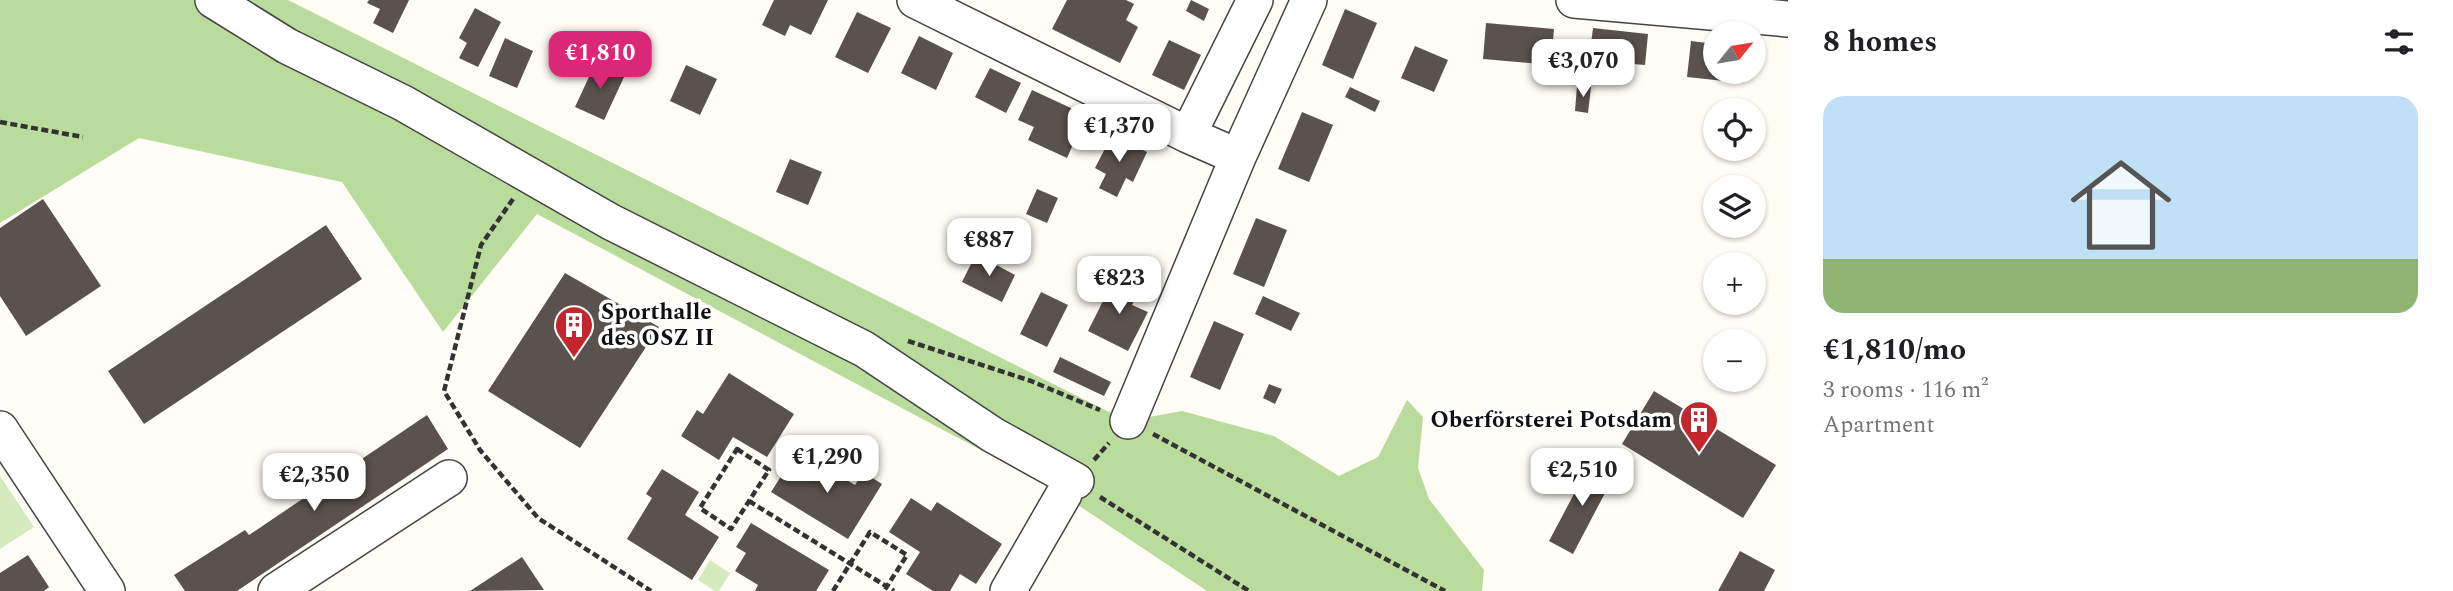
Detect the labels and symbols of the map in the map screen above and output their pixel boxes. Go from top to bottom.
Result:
north arrow [1703,21,1766,84]
pin: €1,810 [543,32,657,91]
pin: €3,070 [1526,40,1640,99]
pin: €1,370 [1062,104,1176,164]
pin: €887 [948,218,1030,278]
pin: €823 [1078,256,1160,316]
place label: Sporthalle des OSZ II [601,295,714,356]
building icon: Sporthalle des OSZ II [553,304,595,359]
building icon: Oberförsterei Potsdam [1678,399,1720,454]
place label: Oberförsterei Potsdam [1431,403,1672,438]
pin: €1,290 [770,435,884,495]
pin: €2,510 [1525,448,1639,508]
pin: €2,350 [257,454,371,513]

